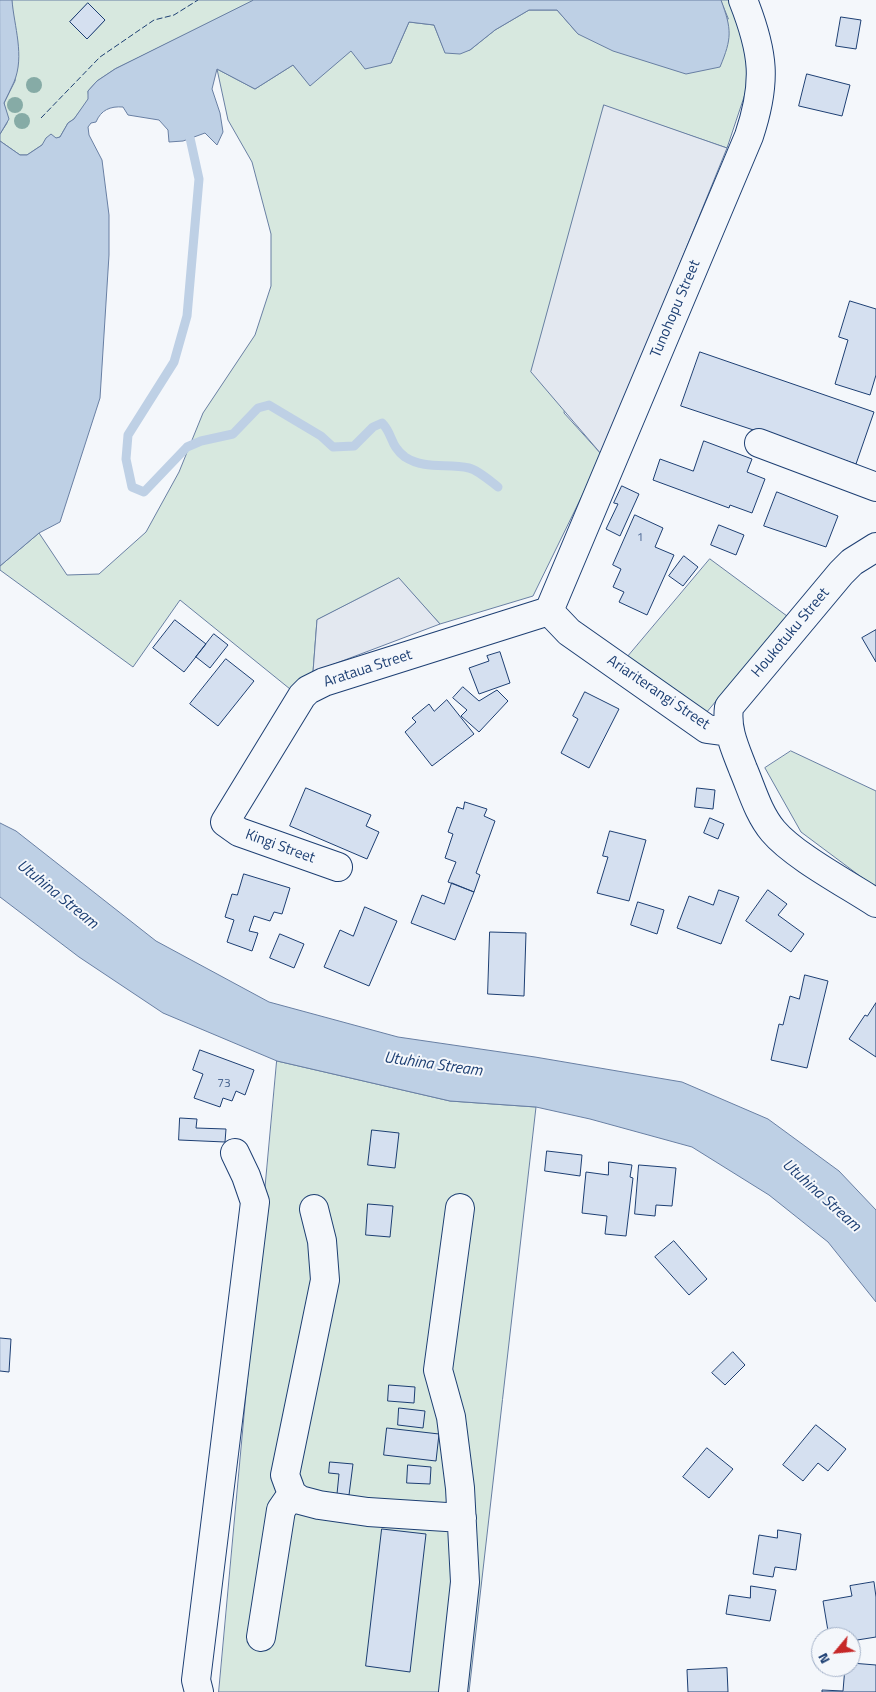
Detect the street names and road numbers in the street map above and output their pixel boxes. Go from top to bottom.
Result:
street label: Tunohopu Street [647,257,705,361]
street label: Houkotuku Street [748,585,834,681]
street label: Arataua Street [322,646,414,692]
street label: Ariariterangi Street [603,652,713,734]
street label: Kingi Street [243,826,317,868]

